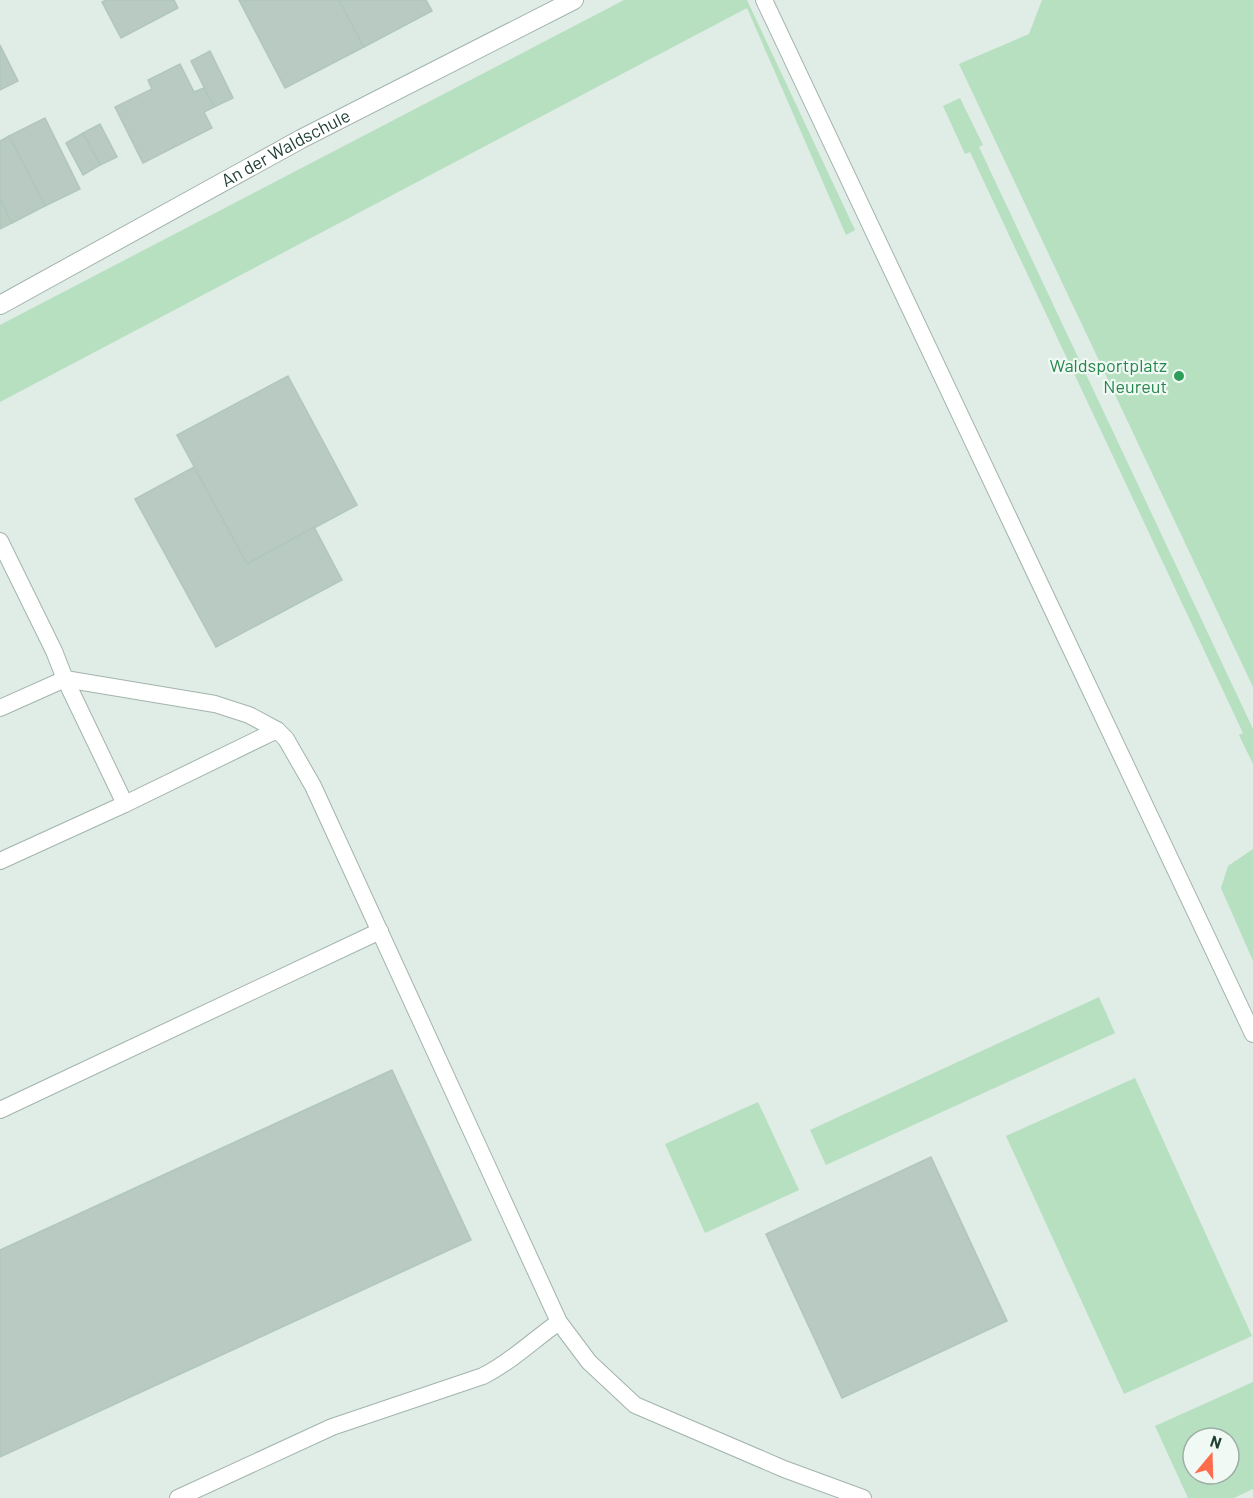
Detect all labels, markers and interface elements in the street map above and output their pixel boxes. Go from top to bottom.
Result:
street label: An der Waldschule [217,104,354,191]
place label: Waldsportplatz Neureut [1049,354,1167,397]
marker: Waldsportplatz Neureut [1172,369,1186,383]
north arrow [1181,1426,1241,1486]
text: N [1208,1431,1224,1452]

